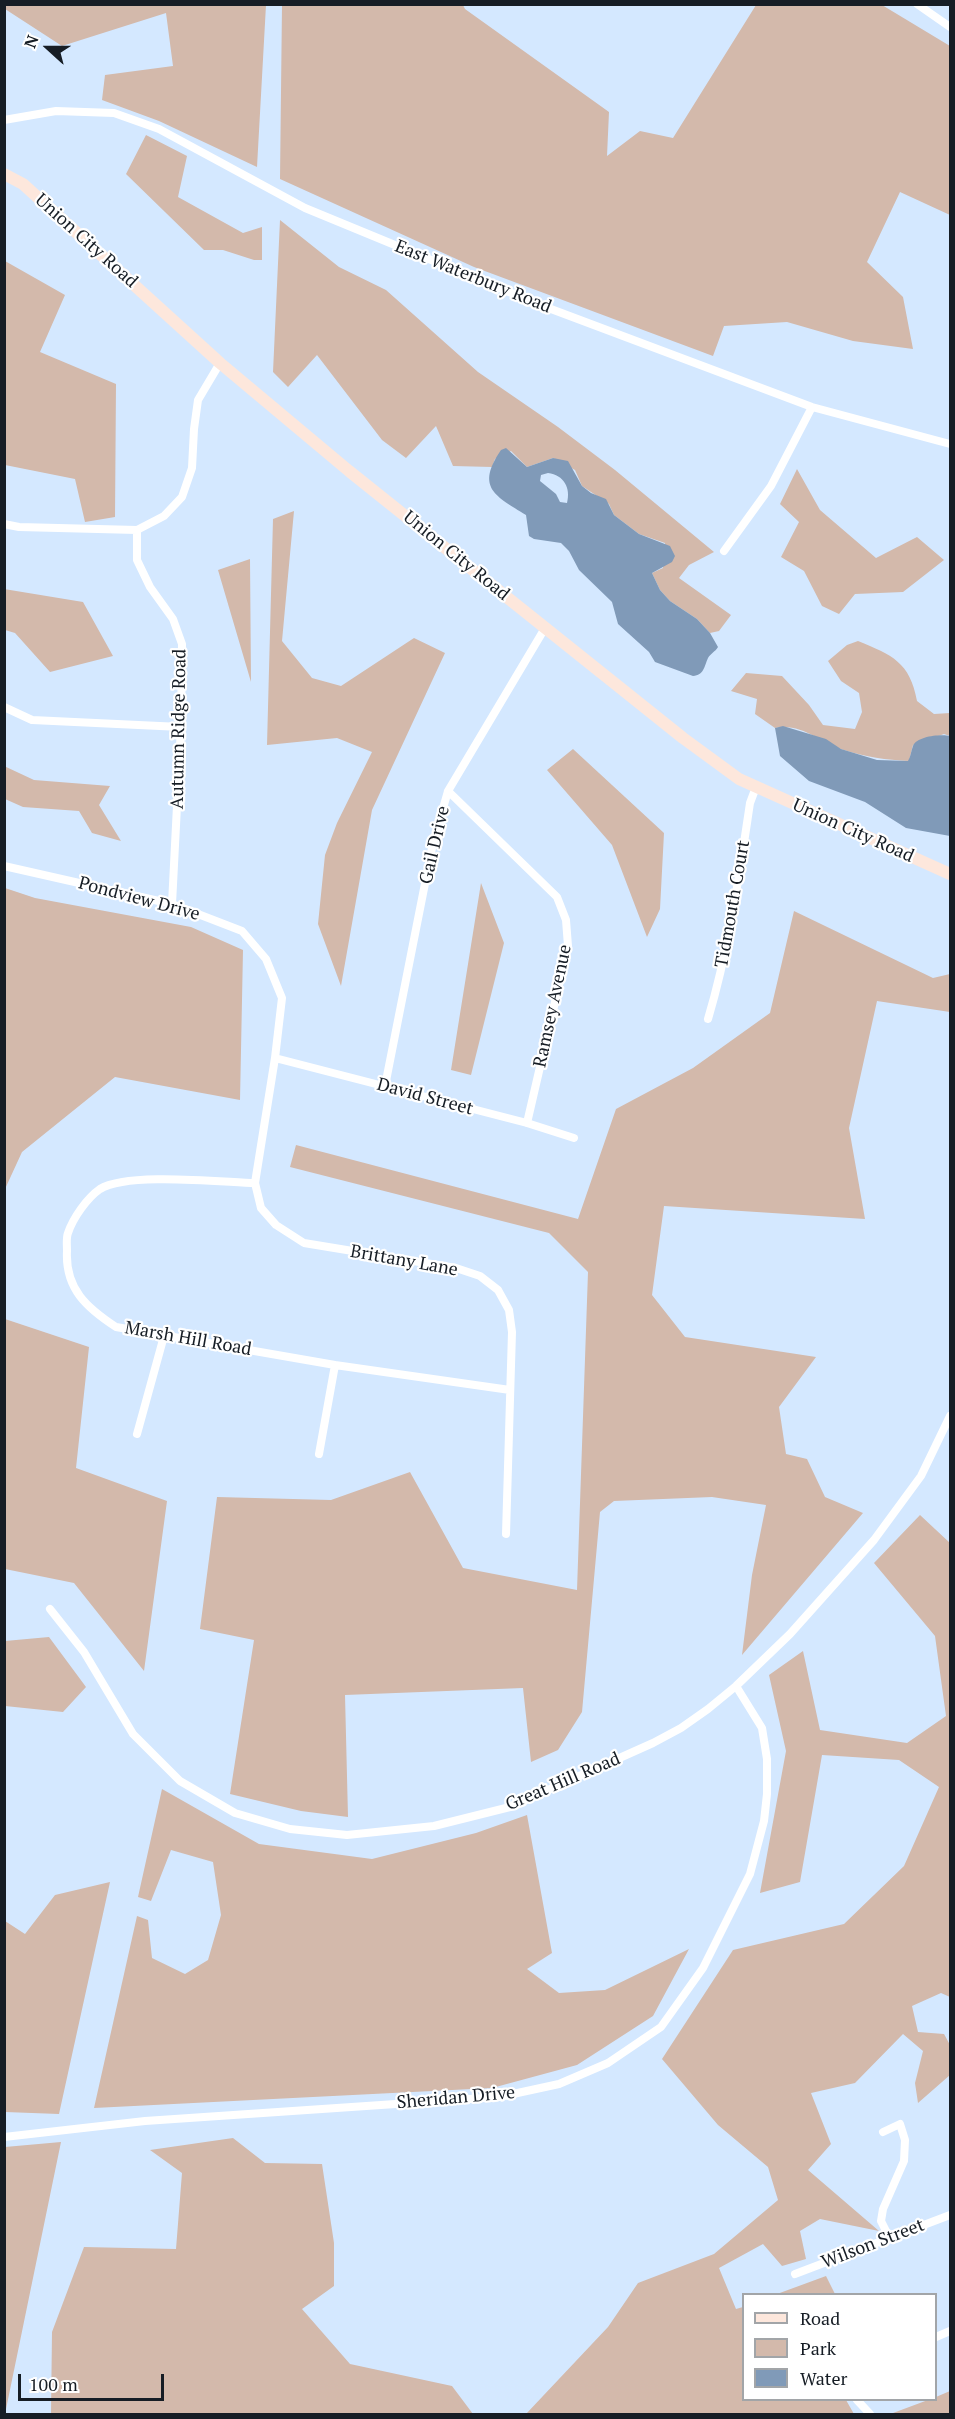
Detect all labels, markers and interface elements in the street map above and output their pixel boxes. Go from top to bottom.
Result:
north arrow [18,18,78,78]
text: N [19,32,44,51]
street label: Union City Road [30,189,142,293]
street label: East Waterbury Road [392,236,554,318]
street label: Union City Road [398,507,514,605]
street label: Autumn Ridge Road [167,649,191,809]
street label: Union City Road [789,795,917,867]
street label: Gail Drive [416,804,454,886]
street label: Tidmouth Court [711,839,755,969]
street label: Pondview Drive [76,872,202,926]
street label: Ramsey Avenue [529,943,577,1069]
street label: David Street [375,1074,475,1120]
street label: Brittany Lane [349,1241,459,1281]
street label: Marsh Hill Road [123,1317,253,1361]
street label: Great Hill Road [502,1748,624,1816]
street label: Sheridan Drive [396,2082,516,2114]
street label: Wilson Street [818,2214,928,2274]
legend [742,2293,937,2401]
text: Road [800,2306,840,2330]
text: Park [800,2336,836,2360]
scale bar [21,2362,166,2400]
text: Water [800,2366,847,2390]
text: 100 m [29,2372,78,2396]

